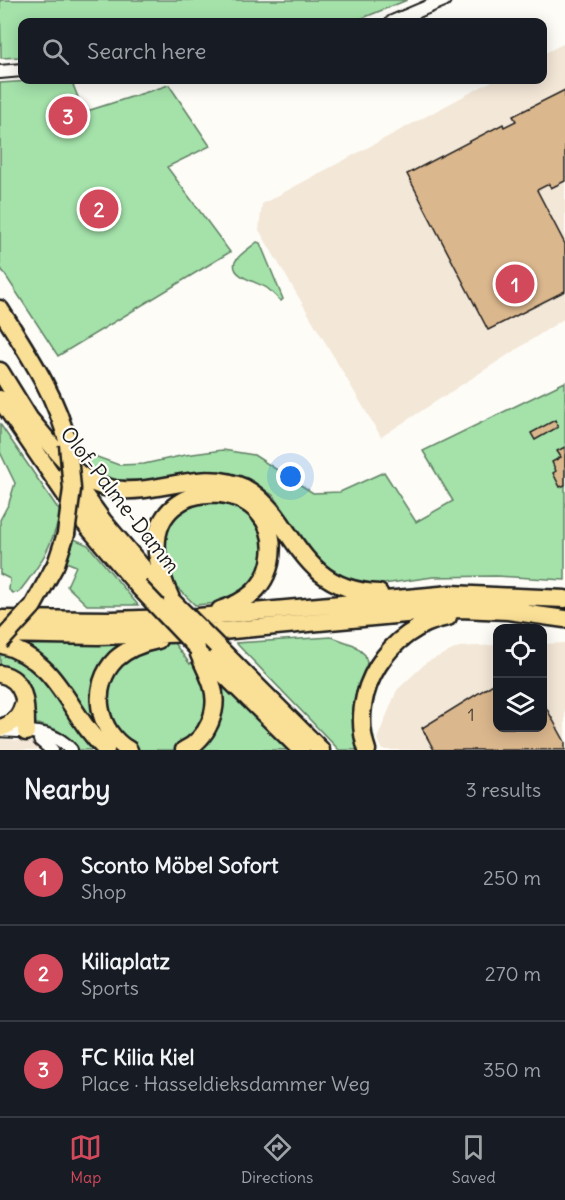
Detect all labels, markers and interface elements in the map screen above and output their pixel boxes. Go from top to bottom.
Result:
search box [18,18,547,84]
icon: search [39,35,72,68]
text: Search here [87,37,206,65]
pin: 3 [48,94,88,138]
pin: 2 [80,186,118,232]
pin: 1 [496,262,534,306]
street label: Olof-Palme-Damm [55,421,186,579]
your location [276,462,305,491]
map controls [493,624,547,732]
button: locate [493,624,547,678]
button: layers [493,678,547,732]
house number: 1 [467,703,475,726]
text: Nearby [24,773,110,806]
text: 3 results [465,777,541,802]
text: Sconto Möbel Sofort [81,851,279,879]
text: 1 [40,865,47,890]
text: 250 m [483,865,541,890]
text: Shop [81,879,126,904]
text: Kiliaplatz [81,947,170,975]
text: 2 [38,961,49,986]
text: 270 m [485,961,541,986]
text: Sports [81,975,139,1000]
text: FC Kilia Kiel [81,1043,195,1071]
text: 3 [38,1057,49,1082]
text: 350 m [483,1057,541,1082]
text: Place · Hasseldieksdammer Weg [81,1071,370,1096]
tab: Map [69,1131,102,1187]
tab: Directions [241,1131,313,1187]
tab: Saved [452,1131,496,1187]

